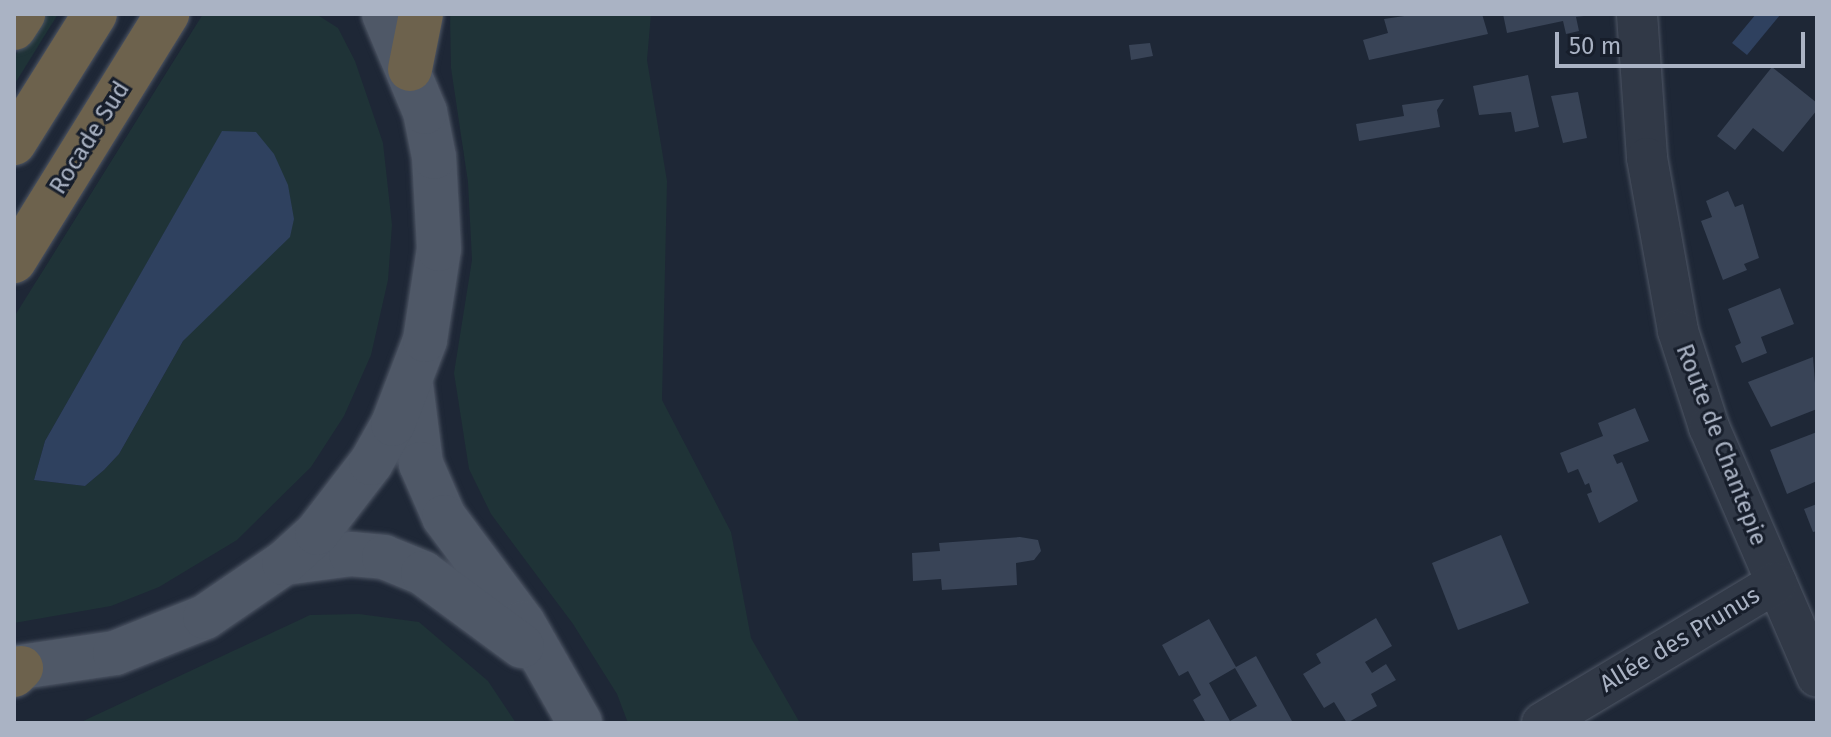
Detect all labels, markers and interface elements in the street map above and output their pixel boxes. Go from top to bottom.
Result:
scale bar [1559,16,1809,66]
text: 50 m [1569,32,1621,60]
street label: Rocade Sud [44,76,136,200]
street label: Route de Chantepie [1669,340,1773,550]
street label: Allée des Prunus [1595,581,1765,699]

